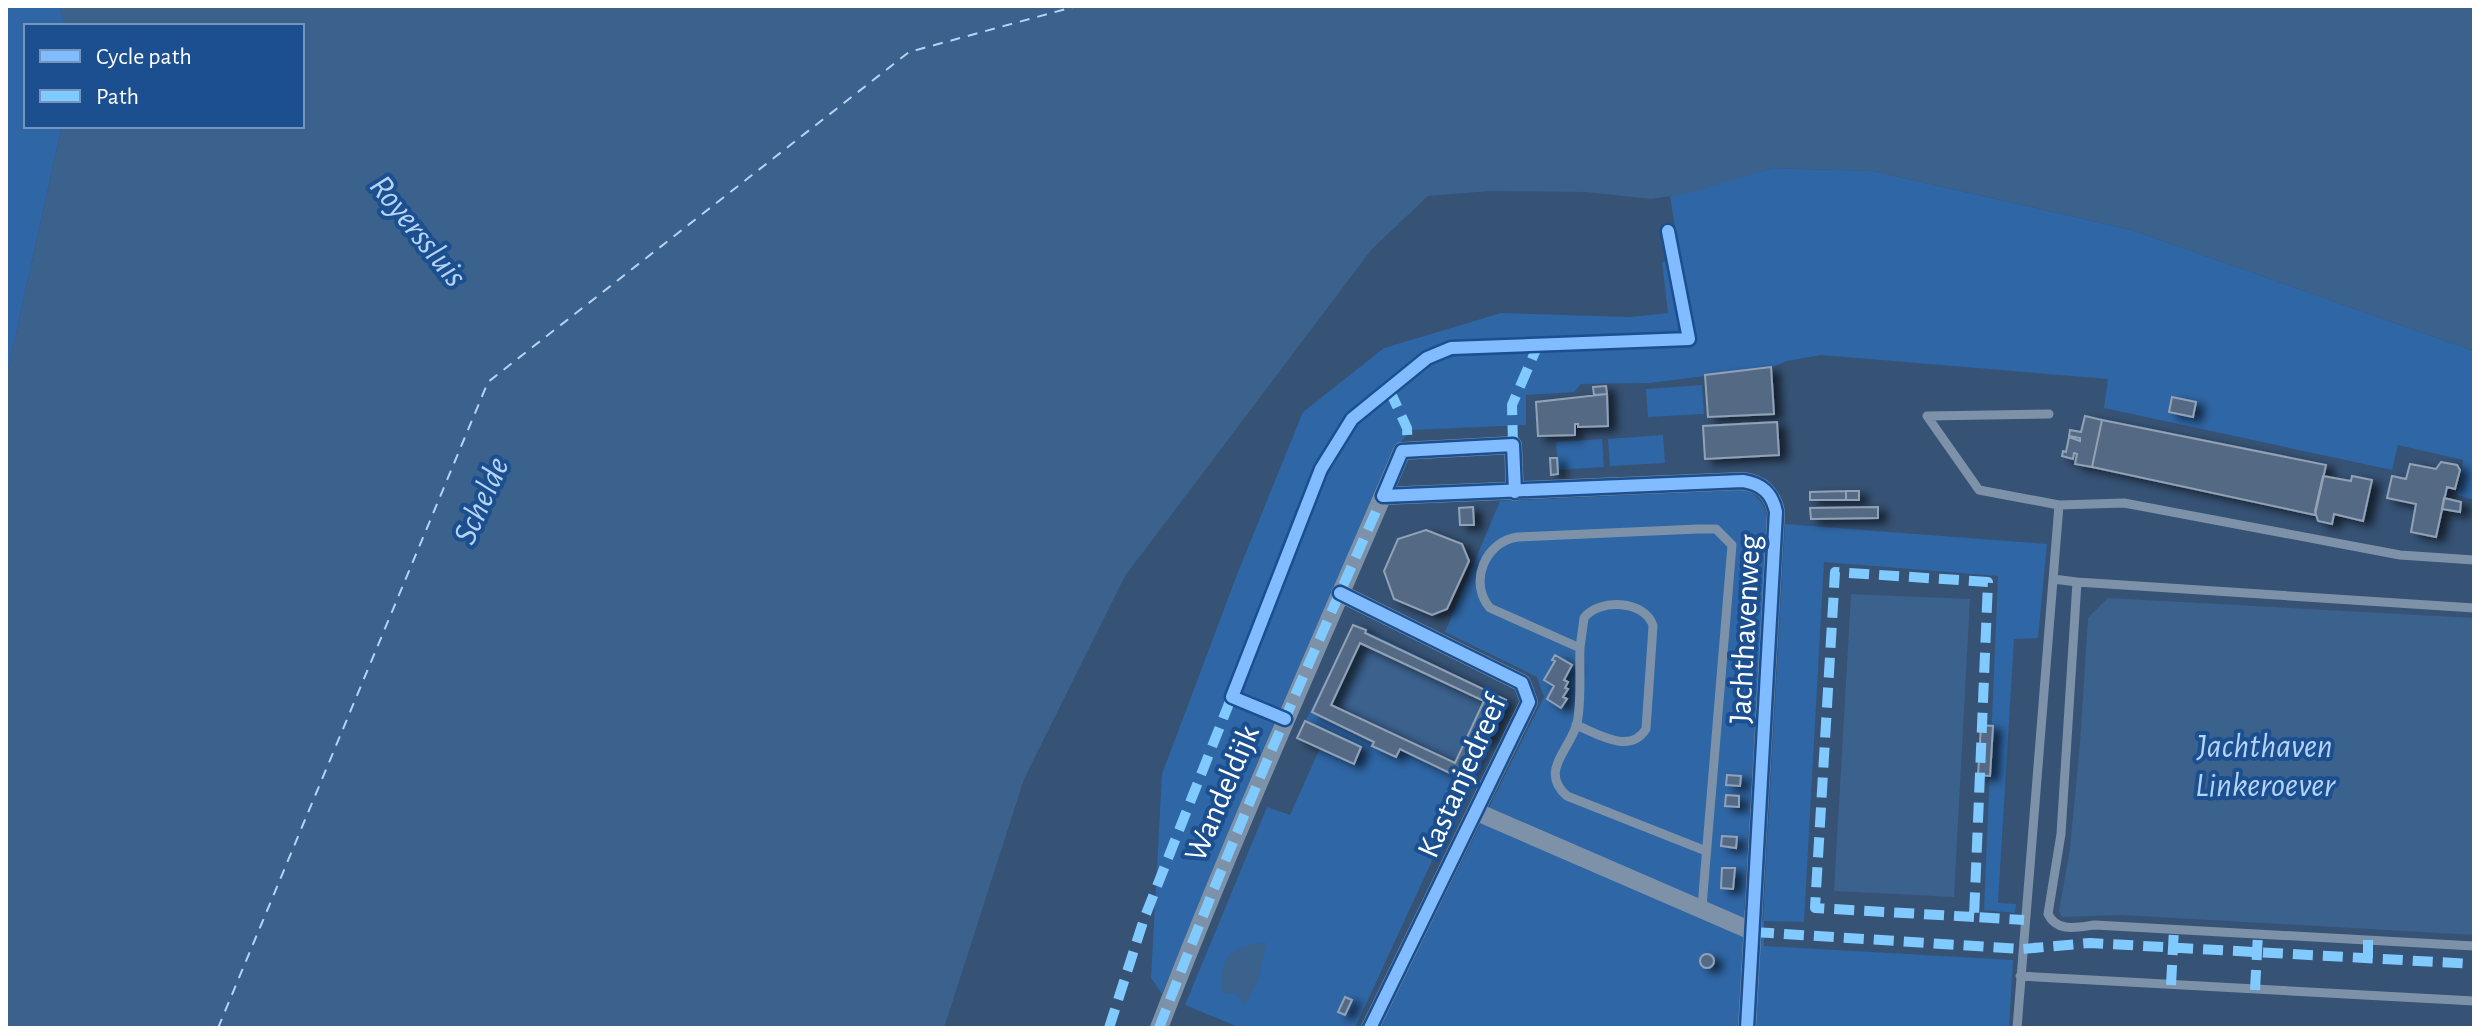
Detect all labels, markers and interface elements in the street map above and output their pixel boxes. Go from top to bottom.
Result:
legend [24,24,304,128]
text: Cycle path [96,45,192,69]
text: Path [96,85,139,109]
water label: Royerssluis [363,169,472,293]
water label: Schelde [448,452,516,549]
street label: Jachthavenweg [1724,533,1766,724]
street label: Kastanjedreef [1412,688,1513,863]
street label: Wandeldijk [1179,720,1265,866]
water label: Jachthaven Linkeroever [2195,730,2336,803]

